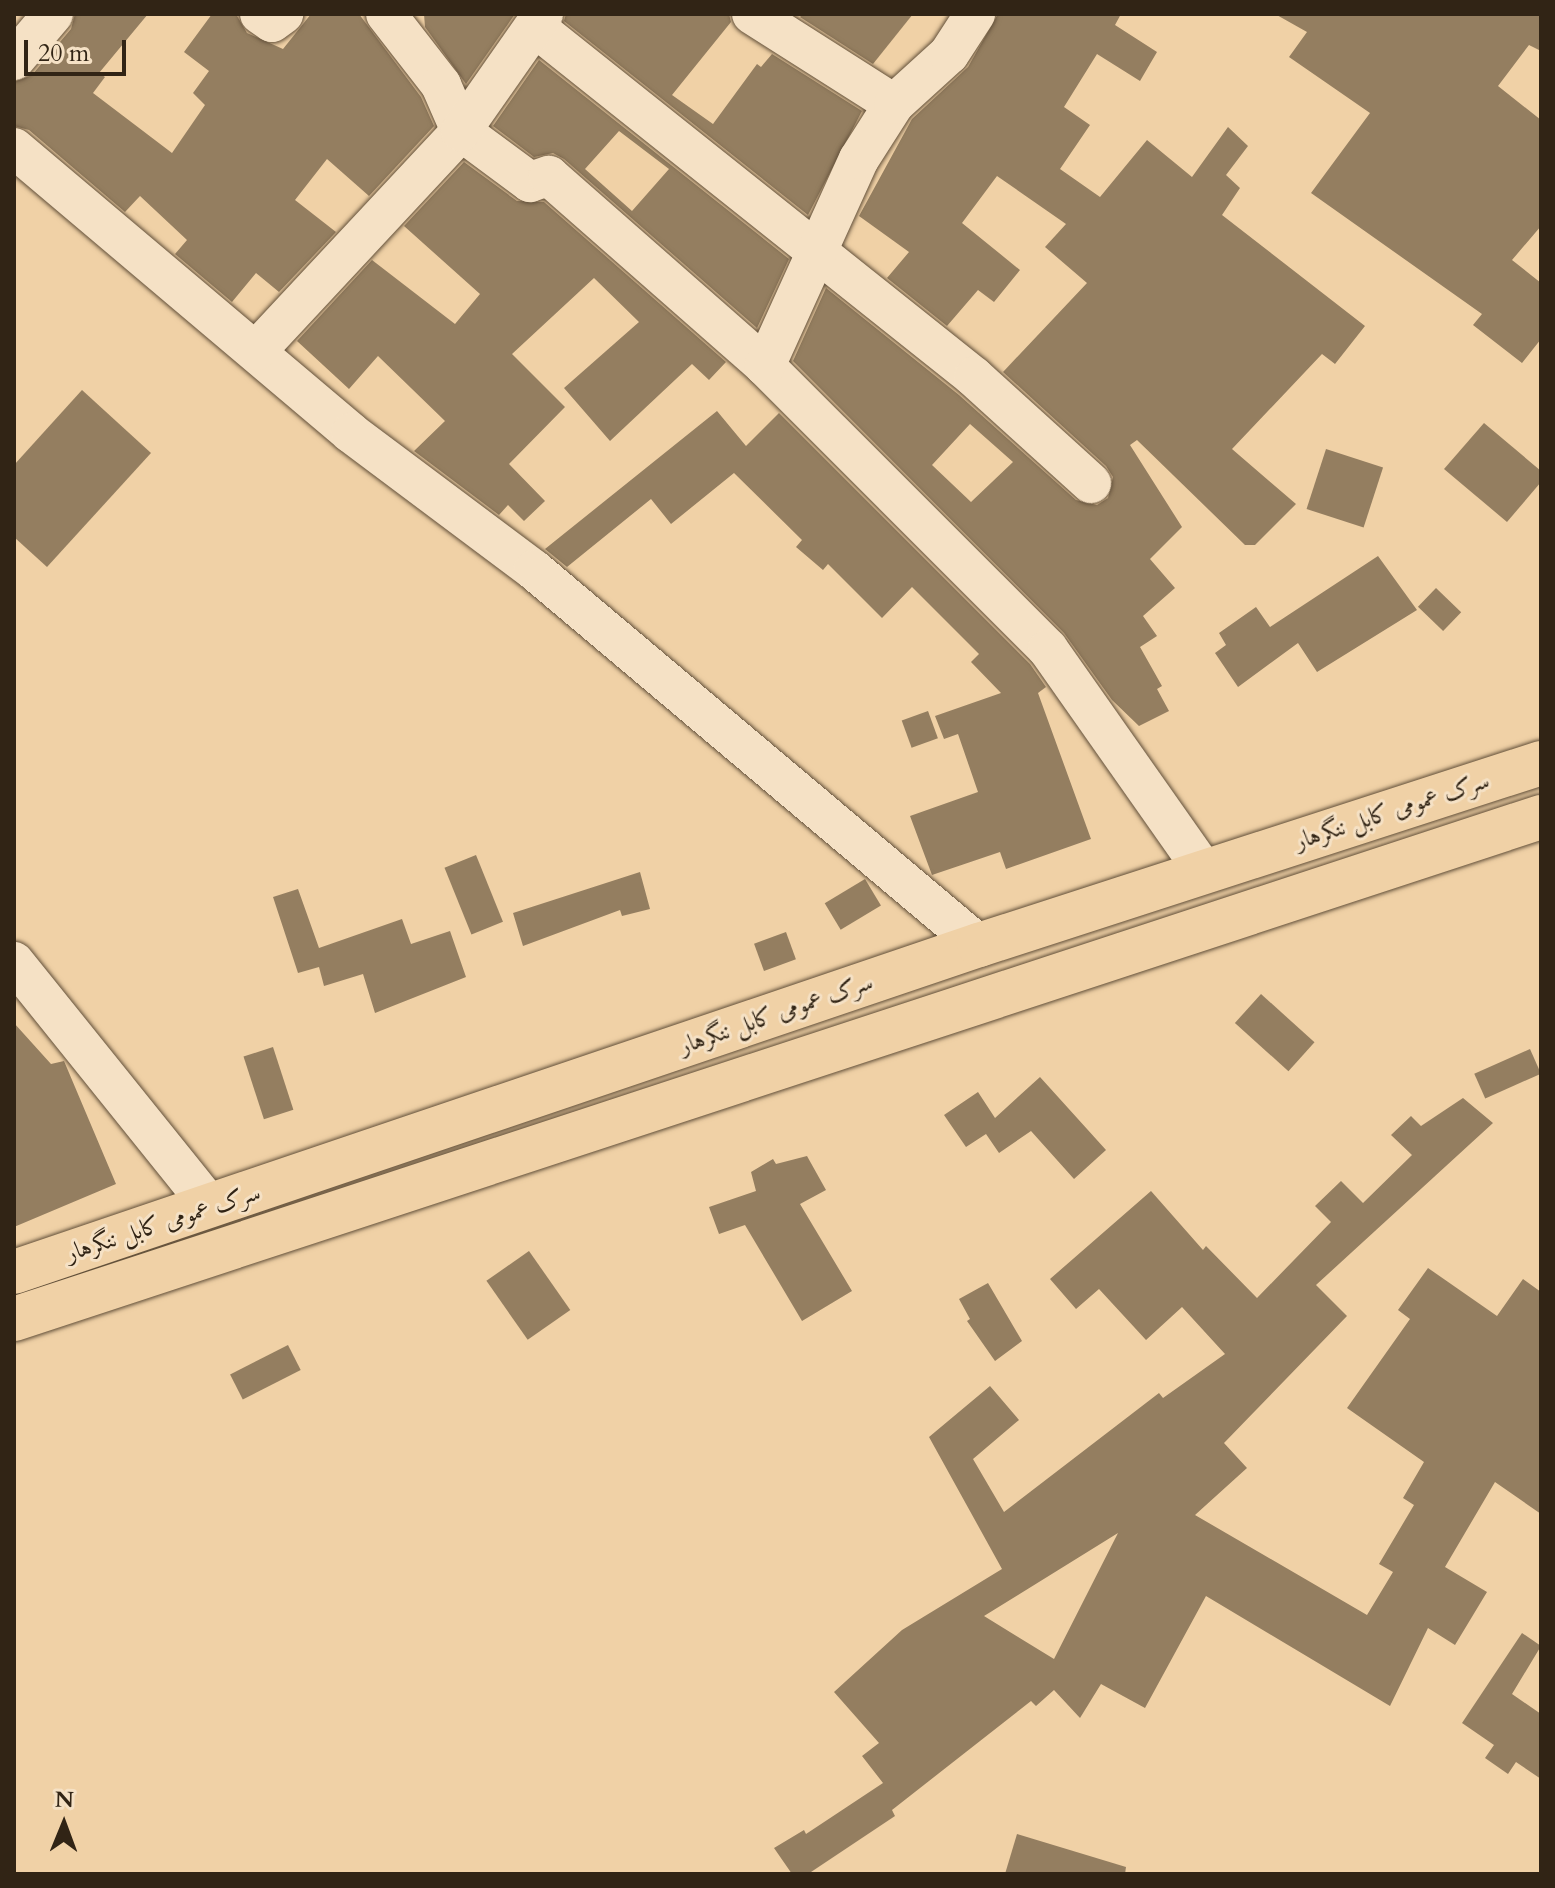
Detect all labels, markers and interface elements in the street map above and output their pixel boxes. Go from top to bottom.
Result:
scale bar [28,24,130,74]
text: 20 m [38,37,89,70]
street label: سرک عمومی کابل ننگرهار [1291,766,1493,856]
street label: سرک عمومی کابل ننگرهار [675,967,877,1061]
street label: سرک عمومی کابل ننگرهار [62,1178,264,1268]
north arrow [24,1784,104,1864]
text: N [55,1785,74,1815]

